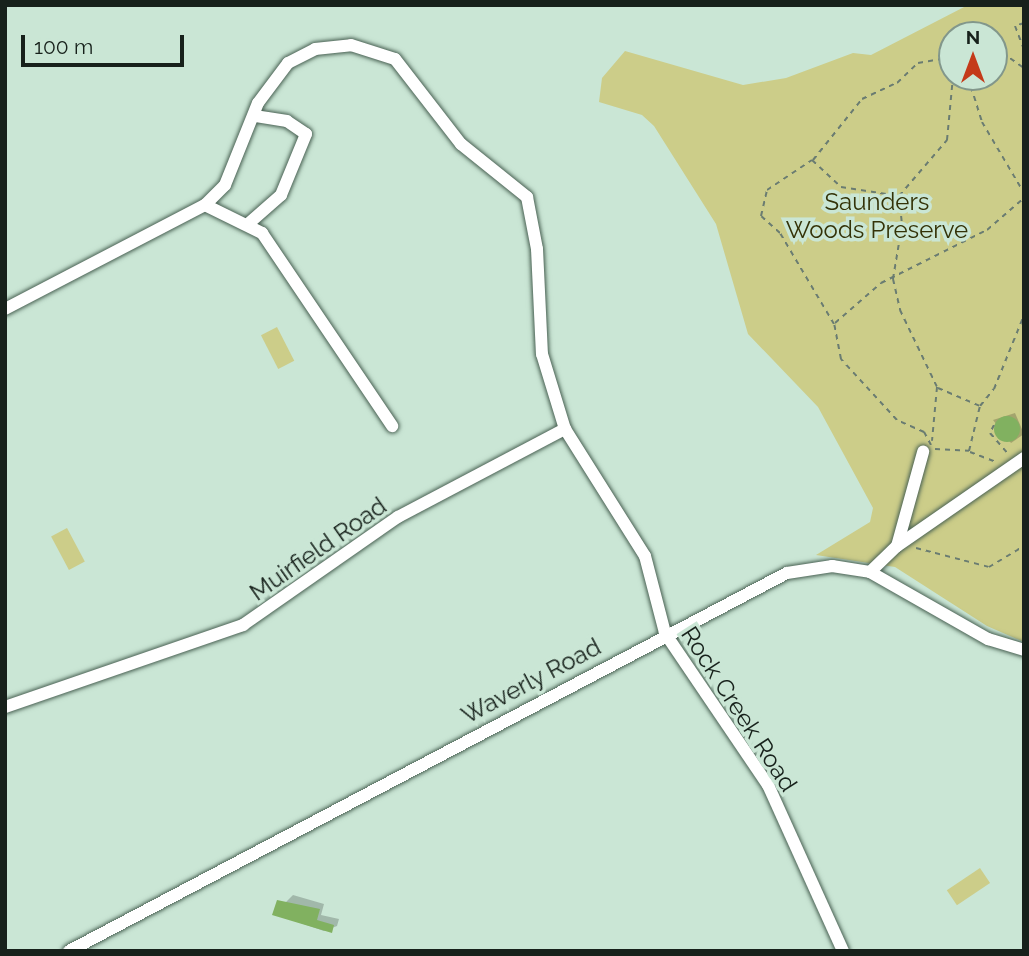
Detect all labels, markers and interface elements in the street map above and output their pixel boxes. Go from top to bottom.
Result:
scale bar [24,21,187,65]
north arrow [938,21,1008,91]
text: N [966,26,980,48]
text: 100 m [34,34,93,59]
park label: Saunders Woods Preserve [786,188,968,244]
street label: Muirfield Road [244,491,392,607]
street label: Rock Creek Road [675,621,803,797]
street label: Waverly Road [456,632,606,730]

